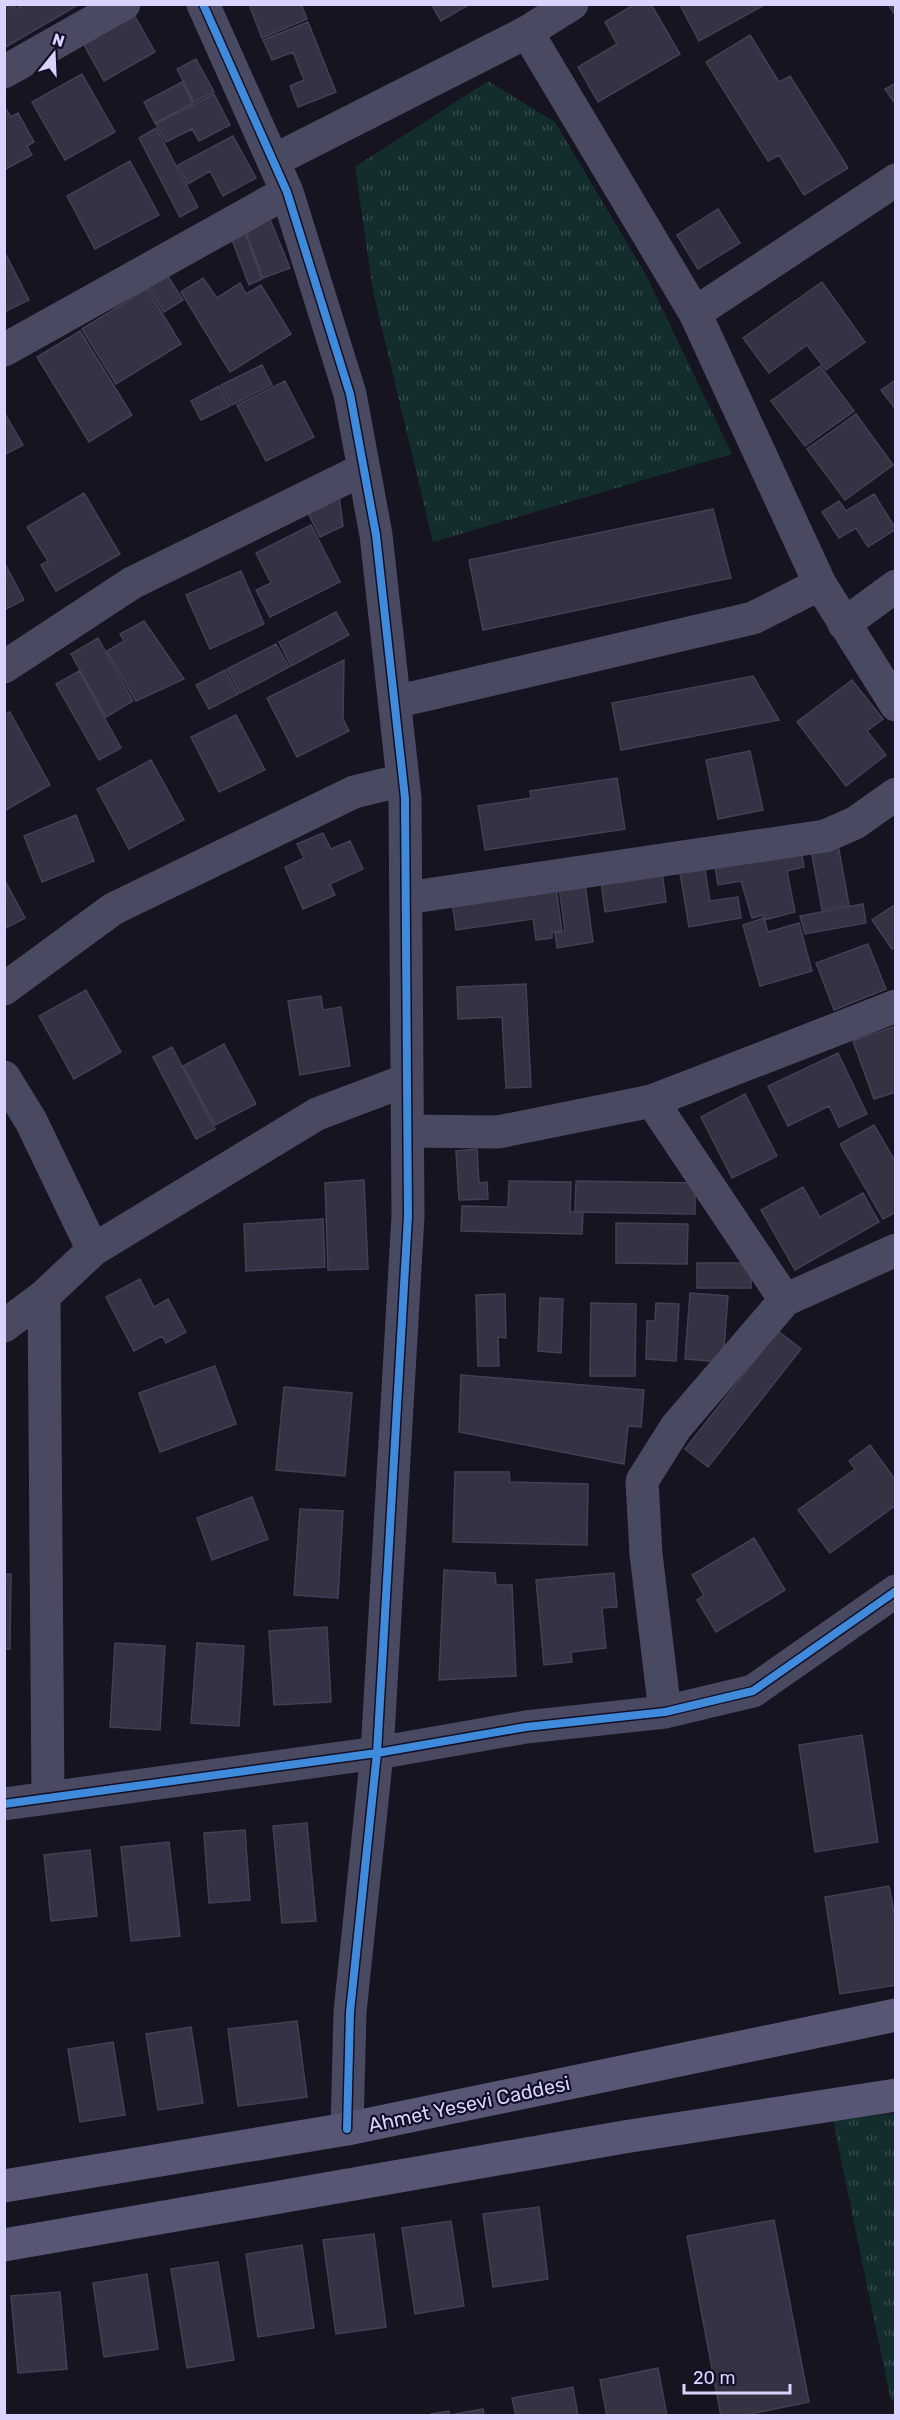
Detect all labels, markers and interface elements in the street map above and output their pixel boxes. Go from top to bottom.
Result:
north arrow [24,24,84,84]
text: N [50,29,67,51]
street label: Ahmet Yesevi Caddesi [366,2071,572,2137]
scale bar [684,2357,790,2395]
text: 20 m [693,2367,735,2389]

